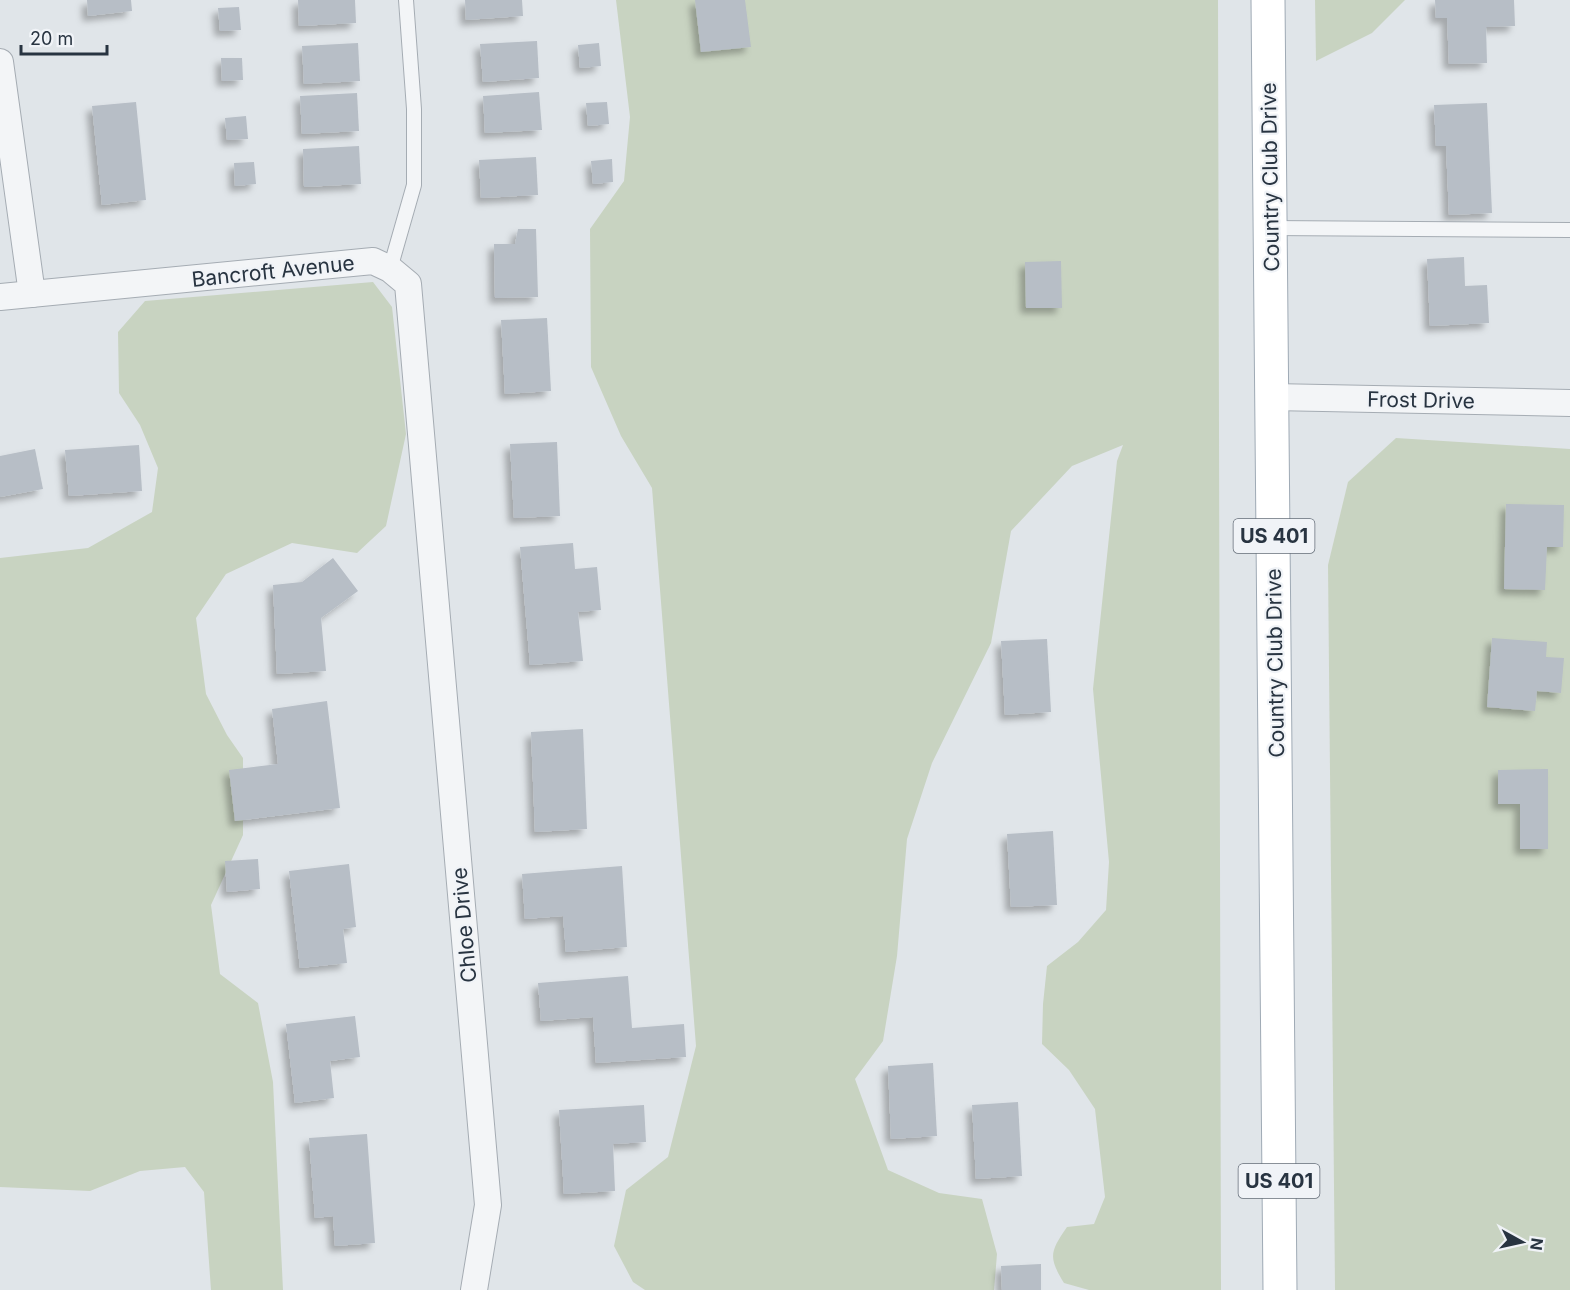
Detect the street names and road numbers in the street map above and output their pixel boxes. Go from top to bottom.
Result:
street label: Country Club Drive [1256,82,1284,272]
street label: Bancroft Avenue [190,250,356,292]
street label: Frost Drive [1367,387,1475,413]
road number: US 401 [1234,519,1314,553]
street label: Country Club Drive [1261,568,1289,758]
street label: Chloe Drive [447,866,481,984]
road number: US 401 [1238,1164,1320,1198]

